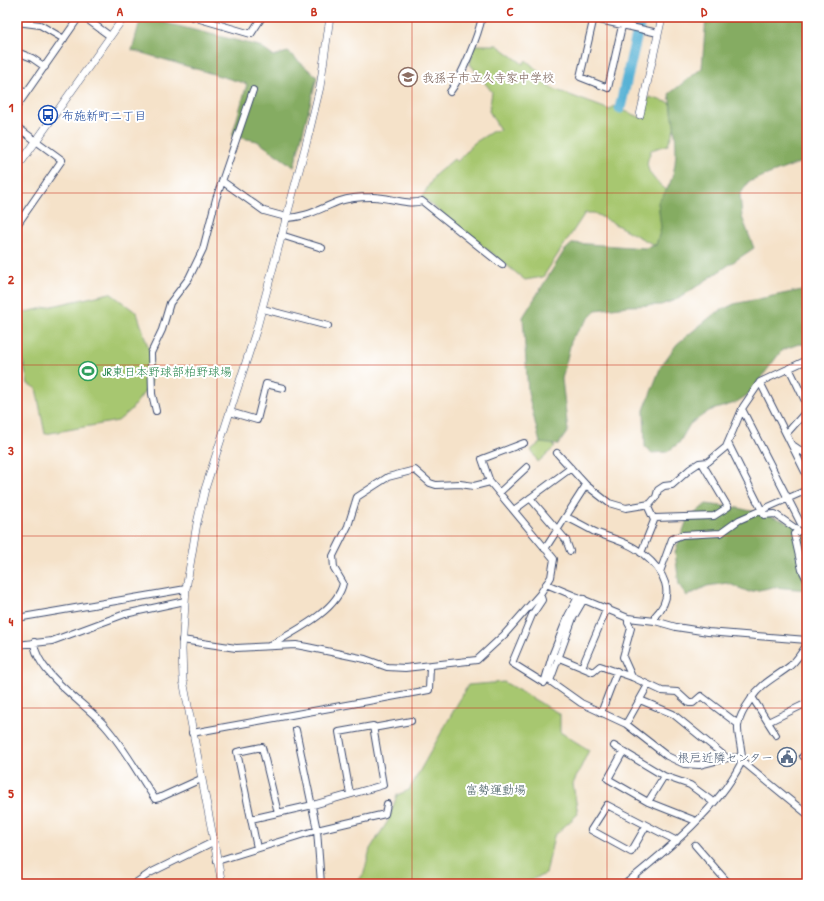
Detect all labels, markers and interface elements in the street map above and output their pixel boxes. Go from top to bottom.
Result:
text: A [117,2,124,20]
text: B [311,2,318,20]
text: C [506,2,514,20]
text: D [701,2,708,20]
school or university icon: 我孫子市立久寺家中学校 [397,66,419,88]
place label: 我孫子市立久寺家中学校 [422,69,554,86]
text: 1 [9,98,14,116]
bus stop icon: 布施新町二丁目 [37,104,59,126]
place label: 布施新町二丁目 [62,107,146,124]
text: 2 [8,270,15,288]
sports icon: JR東日本野球部柏野球場 [77,360,99,382]
place label: JR東日本野球部柏野球場 [102,363,232,380]
text: 3 [8,441,14,459]
text: 4 [9,612,14,630]
public building icon: 根戸近隣センター [776,746,798,768]
place label: 根戸近隣センター [677,749,773,766]
park label: 富勢運動場 [466,781,526,798]
text: 5 [8,784,14,802]

